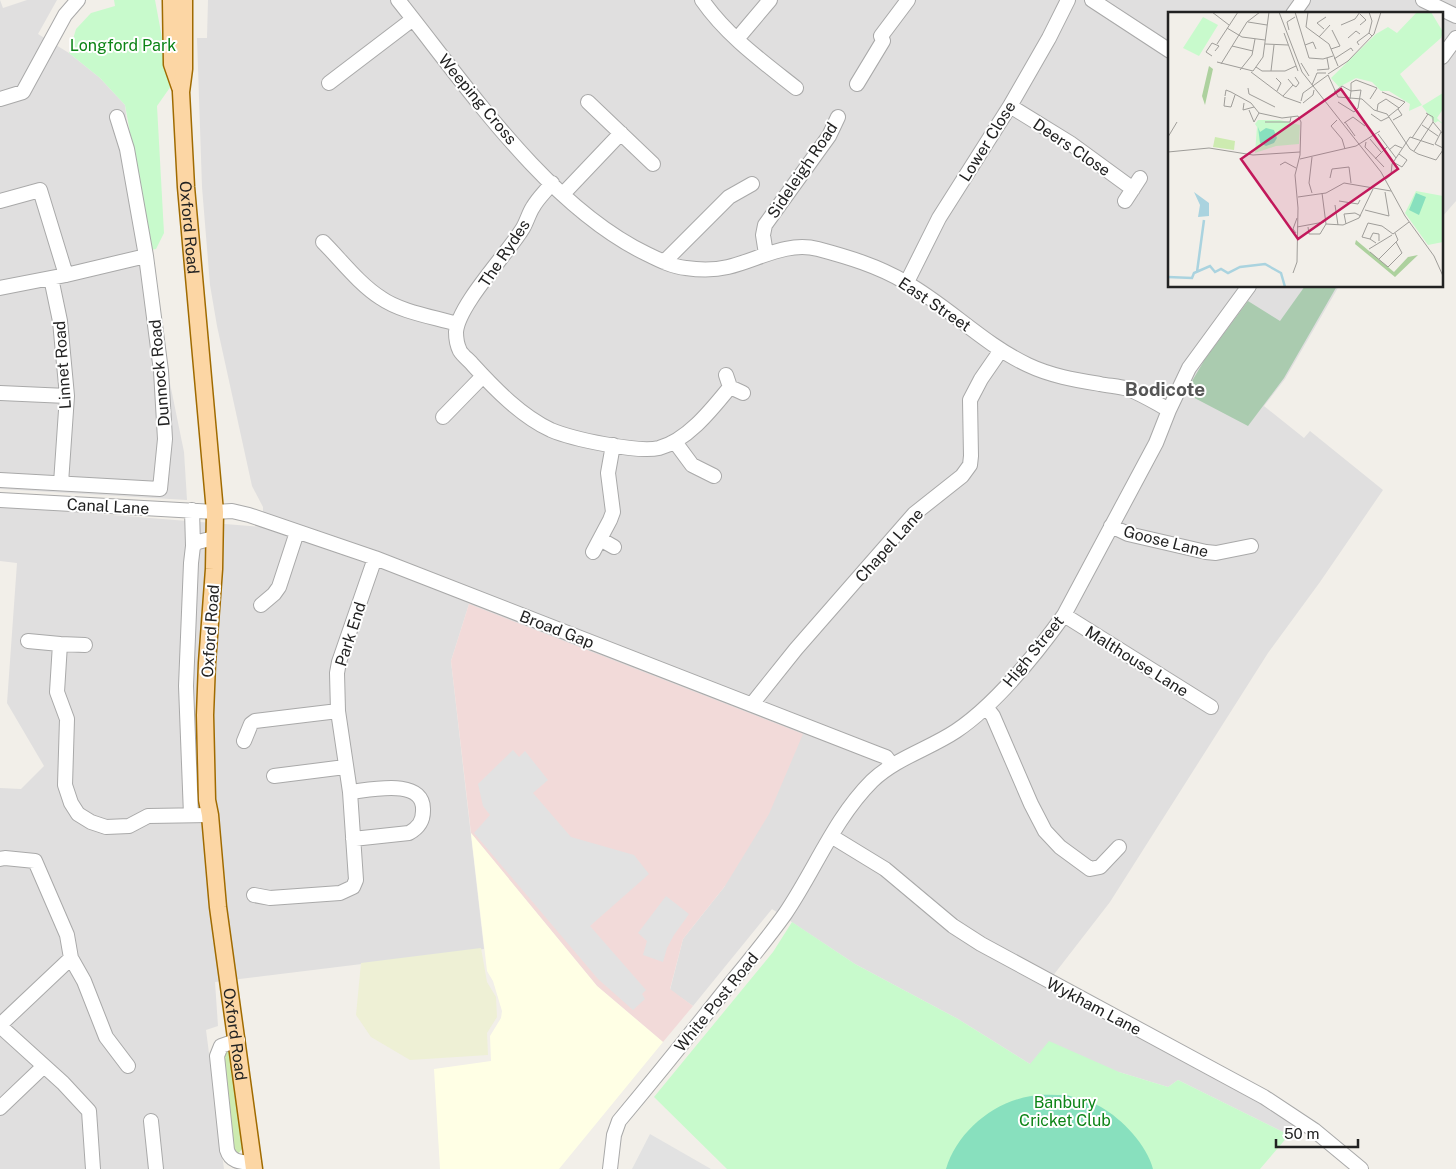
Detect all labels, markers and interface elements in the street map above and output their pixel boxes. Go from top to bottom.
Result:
inset map [1168,12,1444,288]
park label: Longford Park [70,36,176,55]
street label: Weeping Cross [434,50,521,148]
street label: Lower Close [955,98,1020,185]
street label: Deers Close [1030,115,1114,180]
street label: Sideleigh Road [763,119,842,222]
street label: Oxford Road [176,181,203,275]
street label: The Rydes [475,216,534,291]
street label: East Street [895,273,975,336]
street label: Dunnock Road [145,319,174,427]
street label: Linnet Road [50,320,75,410]
district label: Bodicote [1125,378,1205,400]
street label: Canal Lane [66,495,150,518]
street label: Chapel Lane [851,505,927,586]
street label: Goose Lane [1121,522,1210,561]
street label: Oxford Road [198,584,223,678]
street label: Park End [331,600,370,669]
street label: Broad Gap [517,607,597,652]
street label: High Street [999,612,1068,691]
street label: Malthouse Lane [1082,622,1192,701]
street label: White Post Road [671,949,762,1056]
street label: Wykham Lane [1043,973,1144,1039]
street label: Oxford Road [219,987,251,1082]
park label: Banbury Cricket Club [1019,1093,1111,1130]
scale bar [1276,1116,1358,1148]
text: 50 m [1284,1125,1319,1142]

